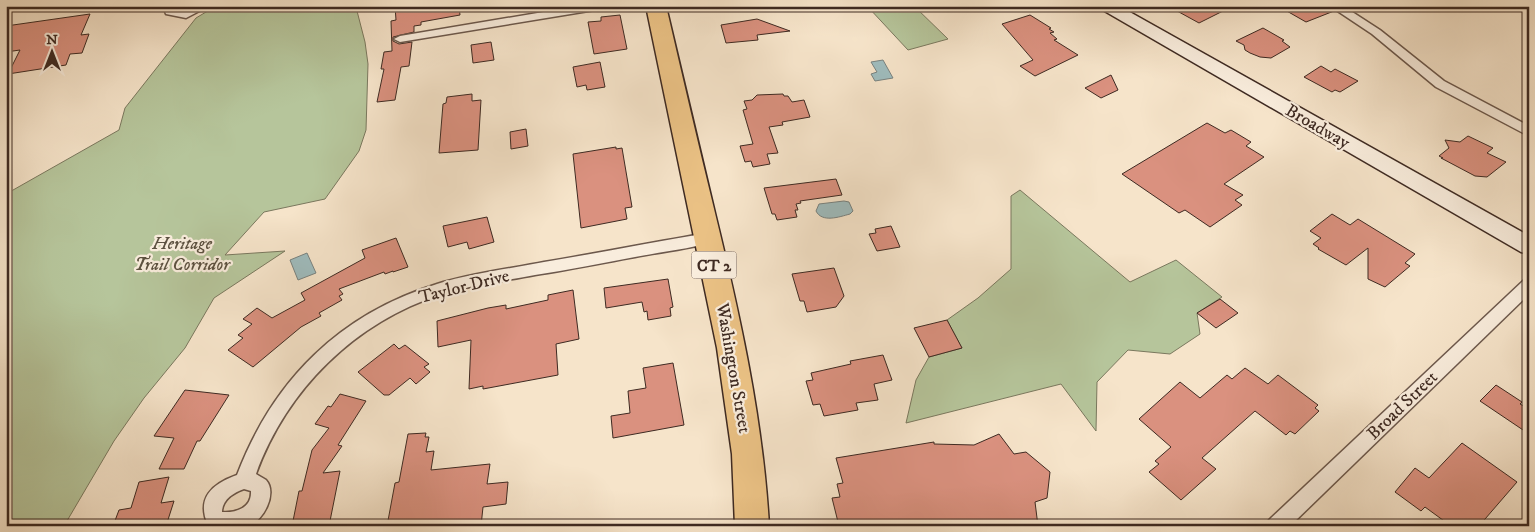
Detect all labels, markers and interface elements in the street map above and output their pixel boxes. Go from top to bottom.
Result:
north arrow [28,28,78,78]
text: N [46,31,58,49]
street label: Broadway [1281,100,1354,154]
park label: Heritage Trail Corridor [134,233,231,276]
road number: CT 2 [692,252,736,278]
street label: Taylor Drive [417,265,512,309]
street label: Washington Street [711,300,755,435]
street label: Broad Street [1363,366,1443,445]

